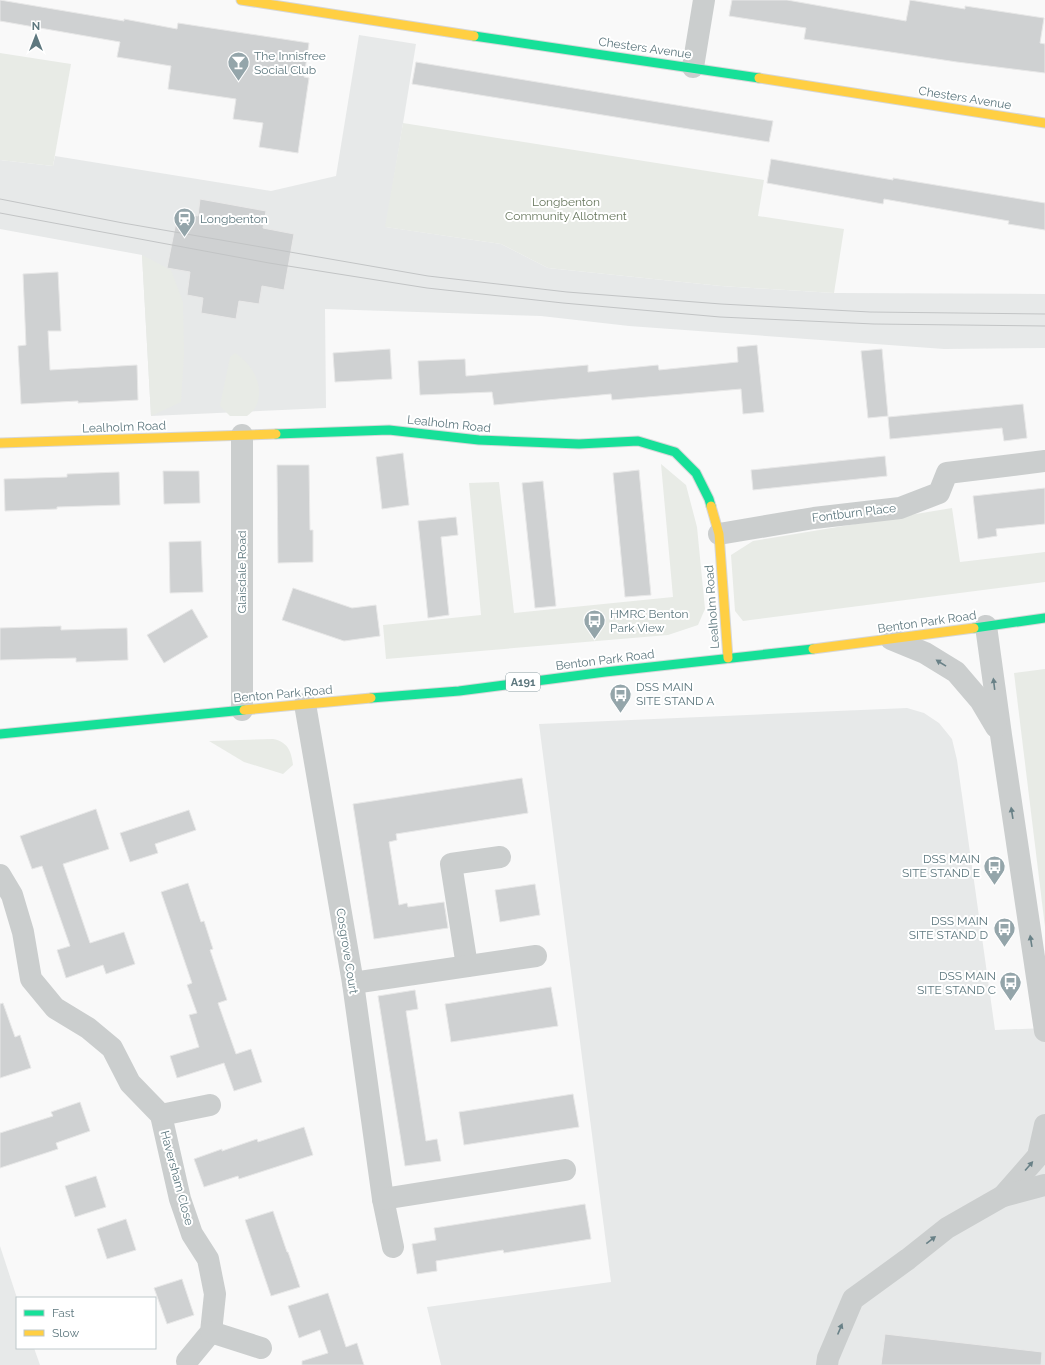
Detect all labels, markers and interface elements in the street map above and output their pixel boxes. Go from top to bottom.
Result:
north arrow [16,16,56,56]
text: N [32,20,40,33]
street label: Chesters Avenue [598,35,692,61]
place label: The Innisfree Social Club [254,49,326,77]
bar icon: The Innisfree Social Club [225,50,251,83]
street label: Chesters Avenue [918,84,1012,112]
park label: Longbenton Community Allotment [505,195,627,223]
station icon: Longbenton [172,206,198,239]
place label: Longbenton [200,212,268,226]
street label: Lealholm Road [407,413,491,435]
street label: Lealholm Road [82,419,166,435]
street label: Fontburn Place [811,501,897,525]
street label: Glaisdale Road [235,531,249,613]
street label: Lealholm Road [702,565,722,649]
place label: HMRC Benton Park View [610,607,689,635]
bus stop icon: HMRC Benton Park View [582,608,608,641]
street label: Benton Park Road [877,608,977,636]
street label: Benton Park Road [555,647,655,673]
one-way arrow [936,659,946,667]
road number: A191 [506,673,540,691]
one-way arrow [991,678,997,690]
place label: DSS MAIN SITE STAND A [636,680,714,708]
bus stop icon: DSS MAIN SITE STAND A [607,681,633,714]
street label: Benton Park Road [233,683,333,705]
one-way arrow [1009,807,1015,819]
place label: DSS MAIN SITE STAND E [902,852,980,880]
bus stop icon: DSS MAIN SITE STAND E [982,853,1008,886]
street label: Cosgrove Court [333,907,361,995]
place label: DSS MAIN SITE STAND D [909,914,988,942]
bus stop icon: DSS MAIN SITE STAND D [991,915,1017,948]
one-way arrow [1028,935,1034,947]
place label: DSS MAIN SITE STAND C [917,969,996,997]
bus stop icon: DSS MAIN SITE STAND C [998,970,1024,1003]
street label: Haversham Close [158,1129,196,1227]
one-way arrow [1024,1161,1034,1171]
one-way arrow [926,1236,937,1245]
legend [16,1297,156,1349]
text: Fast [52,1306,75,1320]
one-way arrow [837,1323,843,1334]
text: Slow [52,1326,79,1340]

